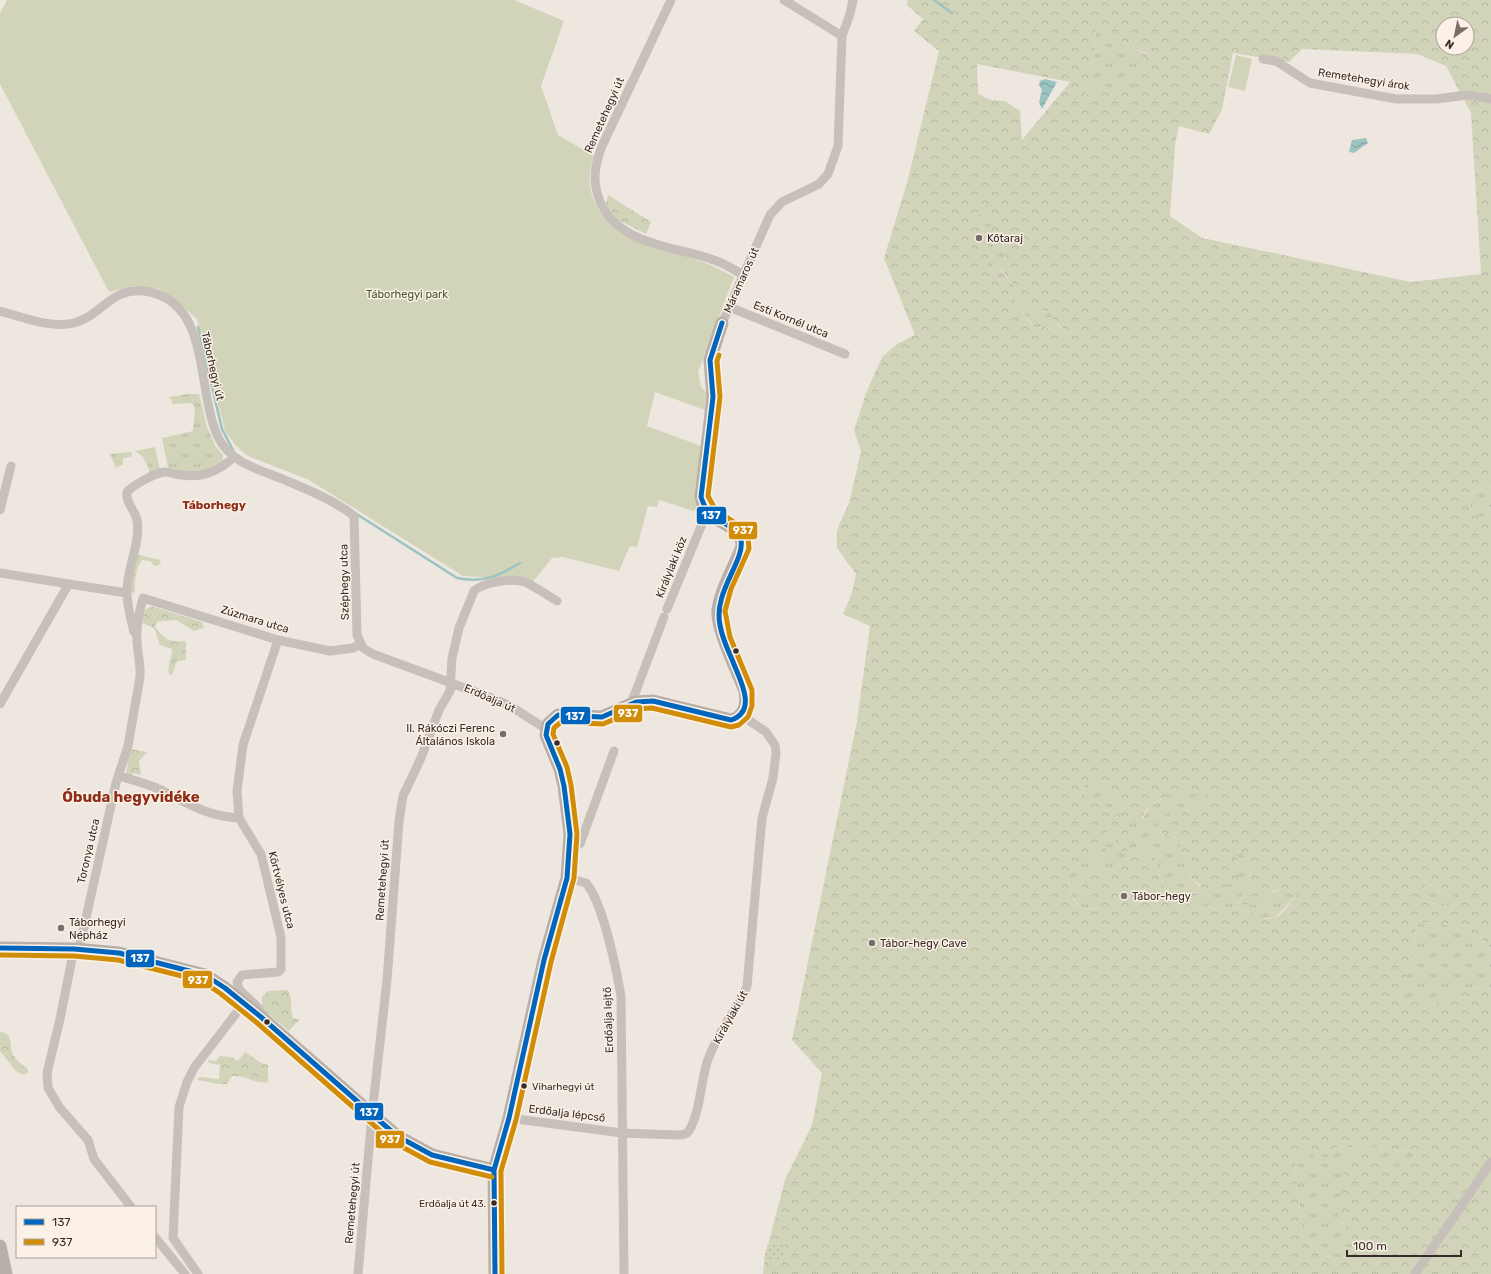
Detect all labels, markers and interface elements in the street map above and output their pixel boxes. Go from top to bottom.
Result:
north arrow [1435,16,1475,56]
text: N [1443,36,1457,52]
street label: Remetehegyi árok [1317,66,1411,93]
street label: Remetehegyi út [582,75,627,155]
place label: Kőtaraj [987,232,1023,245]
marker: Kőtaraj [974,233,984,243]
street label: Máramaros út [721,245,762,315]
park label: Táborhegyi park [366,288,448,301]
street label: Esti Kornél utca [751,298,830,340]
street label: Táborhegyi út [198,330,227,402]
district label: Táborhegy [182,498,246,512]
line badge: 137 [696,506,727,525]
text: 137 [701,509,721,522]
line badge: 937 [728,521,758,540]
text: 937 [733,524,754,537]
street label: Királylaki köz [653,534,690,600]
street label: Széphegy utca [337,544,352,620]
street label: Zúzmara utca [219,603,290,636]
unlabelled marker [731,646,741,656]
street label: Erdőalja út [462,681,518,716]
line badge: 937 [613,704,643,723]
line badge: 137 [560,706,591,725]
text: 937 [618,707,639,720]
text: 137 [565,710,585,723]
place label: II. Rákóczi Ferenc Általános Iskola [406,722,495,748]
marker: II. Rákóczi Ferenc Általános Iskola [498,729,508,739]
unlabelled marker [552,738,562,748]
district label: Óbuda hegyvidéke [62,788,200,806]
street label: Toronya utca [75,817,102,885]
street label: Remetehegyi út [373,838,392,921]
street label: Körtvélyes utca [266,850,297,930]
place label: Tábor-hegy [1132,890,1191,903]
marker: Tábor-hegy [1119,891,1129,901]
place label: Táborhegyi Népház [69,916,126,942]
marker: Táborhegyi Népház [56,923,66,933]
place label: Tábor-hegy Cave [880,937,967,950]
marker: Tábor-hegy Cave [867,938,877,948]
line badge: 137 [125,949,155,968]
text: 137 [130,952,150,965]
line badge: 937 [182,970,213,989]
text: 937 [188,974,209,987]
street label: Erdőalja lejtő [601,987,616,1053]
street label: Királylaki út [710,988,751,1046]
unlabelled marker [262,1017,272,1027]
marker: Viharhegyi út [519,1081,529,1091]
place label: Viharhegyi út [532,1081,594,1093]
line badge: 137 [354,1102,384,1121]
street label: Erdőalja lépcső [528,1102,606,1125]
text: 137 [359,1106,379,1119]
line badge: 937 [375,1130,405,1149]
text: 937 [380,1133,401,1146]
street label: Remetehegyi út [342,1161,363,1244]
place label: Erdőalja út 43. [419,1198,486,1210]
marker: Erdőalja út 43. [489,1198,499,1208]
legend [16,1206,156,1258]
text: 137 [52,1215,71,1229]
scale bar [1347,1232,1461,1258]
text: 937 [52,1235,72,1249]
text: 100 m [1353,1239,1387,1253]

